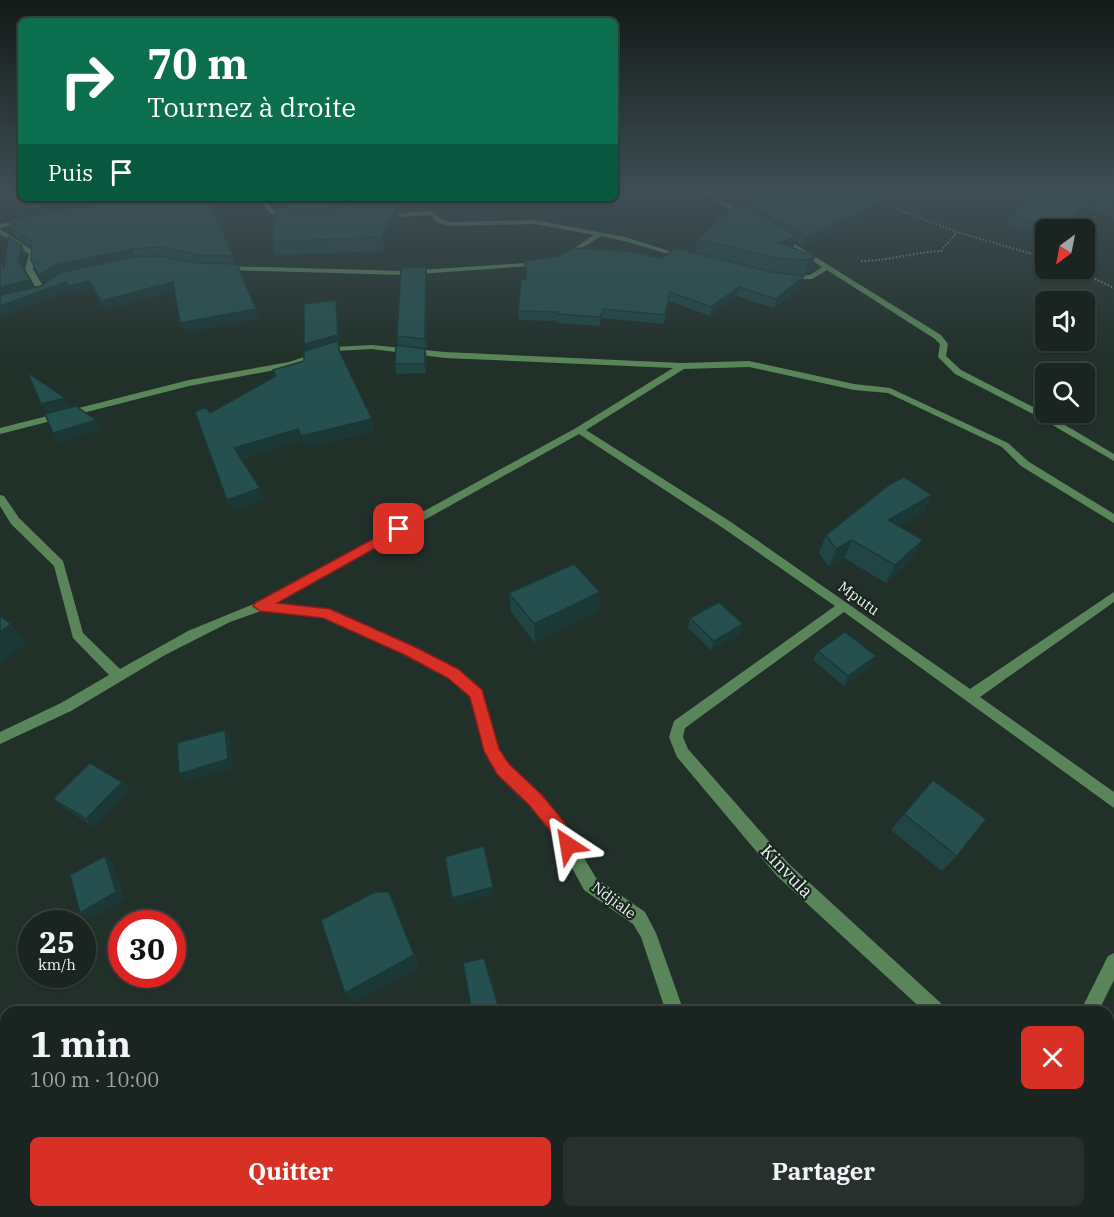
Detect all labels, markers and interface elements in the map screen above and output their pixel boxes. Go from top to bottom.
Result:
text: 70 m [147,36,248,91]
icon: right [48,42,126,120]
text: Tournez à droite [147,89,356,124]
icon: arrive [105,156,138,189]
text: Puis [48,158,93,187]
north arrow [1035,219,1095,279]
map controls [1035,219,1095,423]
button: sound [1035,291,1095,351]
button: search [1035,363,1095,423]
pin [373,503,424,554]
icon: arrive [382,512,415,545]
street label: Mputu [835,577,883,619]
position arrow [536,813,600,877]
street label: Kinvula [756,839,818,903]
street label: Ndjiale [588,877,640,923]
speed limit sign: 30 [108,910,186,988]
text: 25 [39,922,75,961]
text: km/h [38,955,76,974]
text: 1 min [30,1020,131,1067]
button: close [1021,1026,1084,1089]
text: 100 m · 10:00 [30,1066,159,1093]
button: Quitter [30,1137,551,1206]
button: Partager [563,1137,1084,1206]

